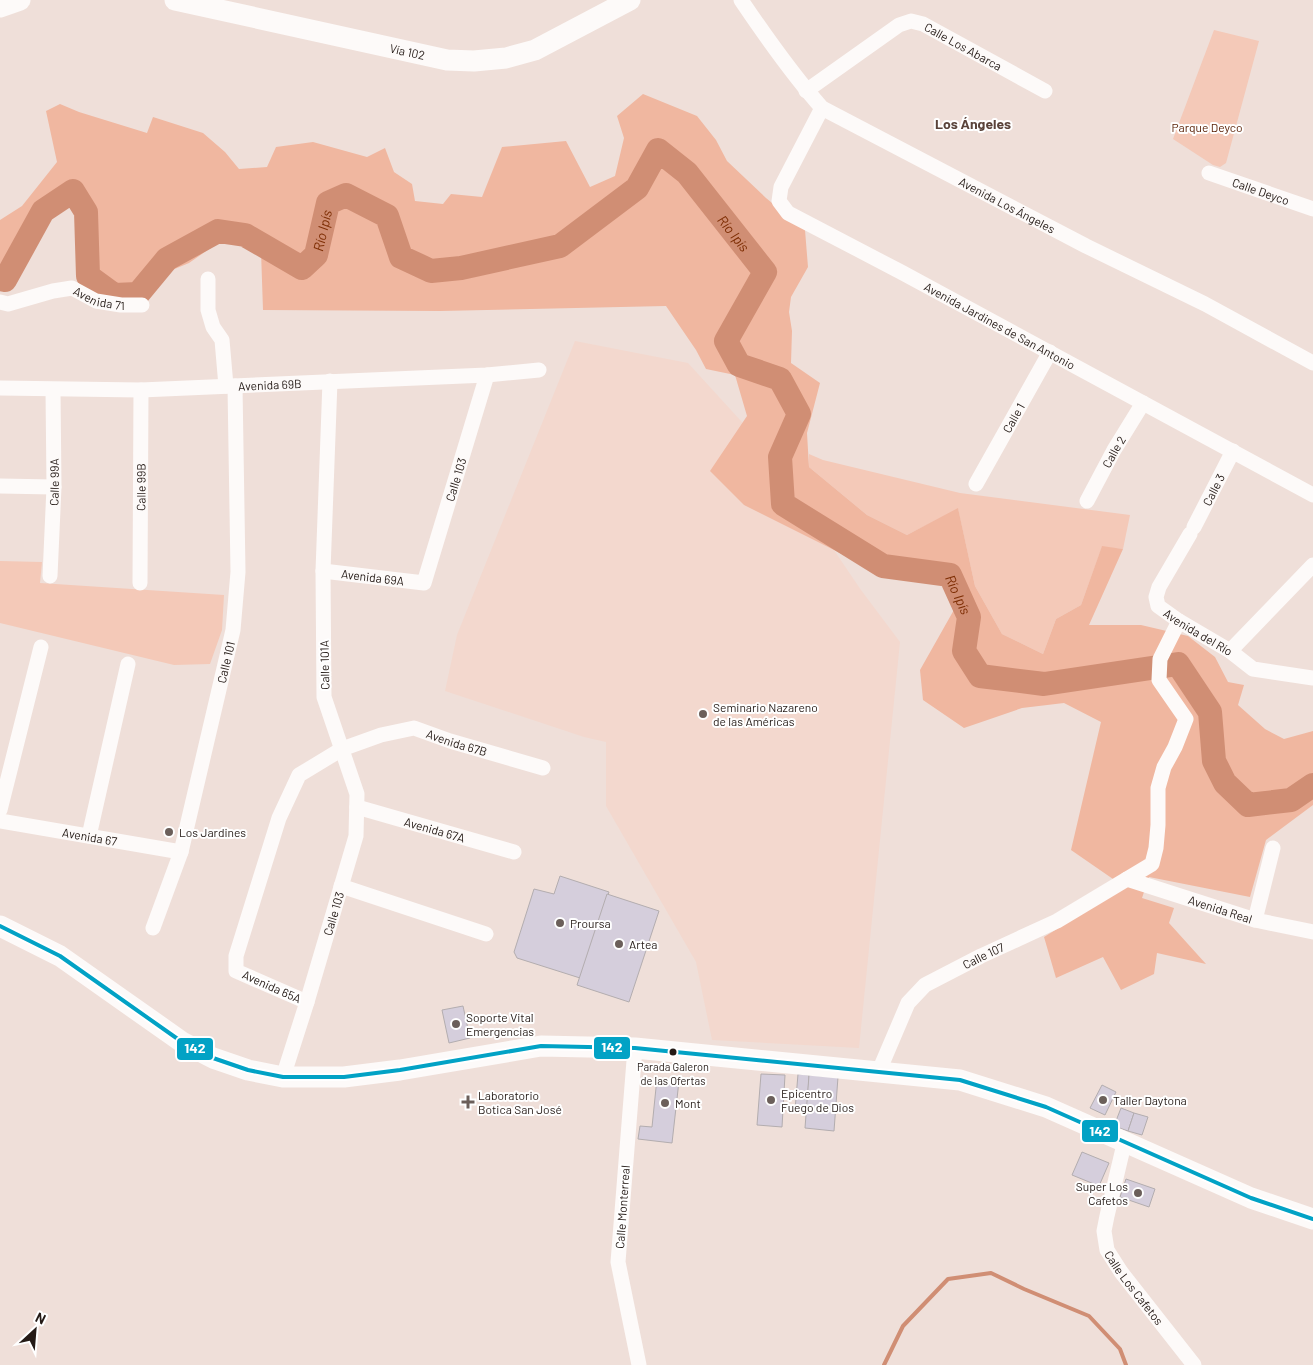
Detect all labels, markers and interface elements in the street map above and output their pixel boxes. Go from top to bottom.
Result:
street label: Calle Los Abarca [922,19,1004,73]
street label: Vía 102 [389,41,426,62]
district label: Los Ángeles [935,115,1011,132]
park label: Parque Deyco [1171,120,1243,134]
street label: Avenida Los Ángeles [957,174,1058,236]
street label: Calle Deyco [1231,175,1291,207]
water label: Río Ipís [309,208,335,253]
water label: Río Ipís [715,211,754,255]
street label: Avenida Jardines de San Antonio [922,279,1078,372]
street label: Avenida 71 [71,283,125,312]
street label: Avenida 69B [238,376,302,393]
street label: Calle 1 [999,400,1027,435]
street label: Calle 2 [1099,433,1128,470]
street label: Calle 103 [442,456,469,503]
street label: Calle 99A [46,458,61,506]
street label: Calle 99B [133,463,148,511]
street label: Calle 3 [1199,471,1227,508]
street label: Avenida 69A [340,566,405,588]
water label: Río Ipís [942,572,975,617]
street label: Avenida del Río [1161,605,1235,658]
street label: Calle 101 [214,640,237,684]
street label: Calle 101A [317,640,331,690]
place label: Seminario Nazareno de las Américas [713,700,818,728]
marker: Seminario Nazareno de las Américas [697,708,709,720]
street label: Avenida 67B [424,726,489,758]
street label: Avenida 67A [403,814,467,845]
street label: Avenida 67 [61,825,118,848]
place label: Los Jardines [179,825,246,839]
marker: Los Jardines [163,826,175,838]
street label: Calle 103 [320,890,346,937]
street label: Avenida Real [1187,892,1254,926]
place label: Proursa [570,916,611,930]
marker: Proursa [554,917,566,929]
place label: Artea [629,937,657,951]
marker: Artea [613,938,625,950]
street label: Calle 107 [960,939,1006,971]
street label: Avenida 65A [240,967,304,1005]
place label: Soporte Vital Emergencias [466,1010,534,1038]
marker: Soporte Vital Emergencias [450,1018,462,1030]
line badge: 142 [593,1036,631,1060]
line badge: 142 [176,1037,214,1061]
text: 142 [601,1038,623,1055]
text: 142 [184,1039,206,1056]
marker: Parada Galeron de las Ofertas [668,1047,678,1057]
place label: Parada Galeron de las Ofertas [637,1060,709,1087]
place label: Epicentro Fuego de Dios [781,1086,854,1114]
place label: Laboratorio Botica San José [478,1088,562,1116]
place label: Taller Daytona [1113,1093,1187,1107]
marker: Epicentro Fuego de Dios [765,1094,777,1106]
marker: Taller Daytona [1097,1094,1109,1106]
marker: Laboratorio Botica San José [462,1096,474,1108]
place label: Mont [675,1096,701,1110]
marker: Mont [659,1097,671,1109]
line badge: 142 [1081,1119,1119,1143]
text: 142 [1089,1122,1111,1139]
street label: Calle Monterreal [612,1165,632,1249]
place label: Super Los Cafetos [1076,1179,1128,1207]
marker: Super Los Cafetos [1132,1187,1144,1199]
street label: Calle Los Cafetos [1102,1248,1167,1328]
north arrow [10,1305,60,1355]
text: N [33,1308,49,1328]

